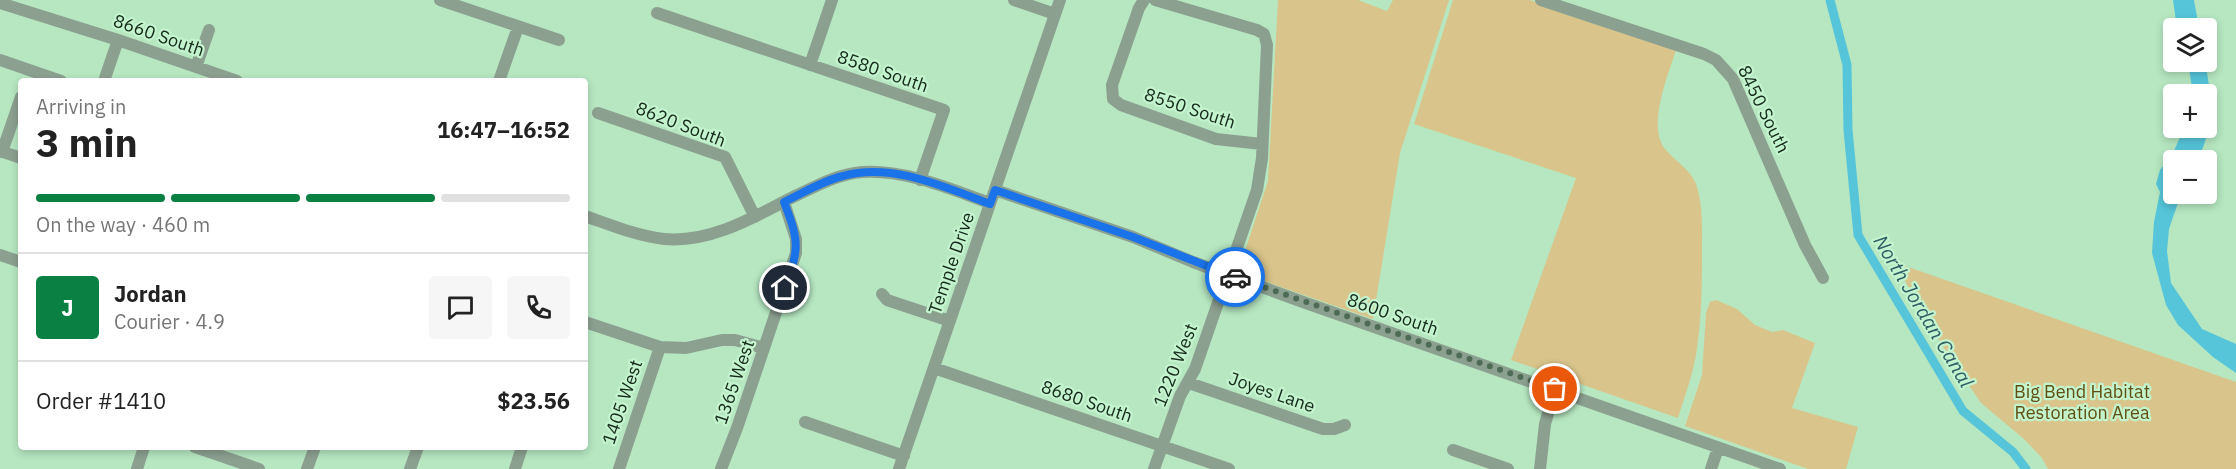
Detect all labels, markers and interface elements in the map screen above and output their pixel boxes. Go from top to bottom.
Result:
street label: 8660 South [110,9,208,61]
map controls [2163,18,2217,204]
button: layers [2163,18,2217,72]
street label: 8580 South [834,45,932,97]
street label: 8450 South [1733,61,1795,157]
street label: 8550 South [1141,82,1239,134]
button: + [2163,84,2217,138]
text: Arriving in [36,93,126,120]
street label: 8620 South [633,96,729,152]
text: 16:47–16:52 [437,115,570,144]
text: 3 min [36,117,138,168]
button: − [2163,150,2217,204]
street label: Temple Drive [923,209,979,317]
text: On the way · 460 m [36,211,210,238]
water label: North Jordan Canal [1868,230,1981,393]
courier [1205,247,1265,307]
icon: car [1219,261,1252,294]
pin [759,262,810,313]
icon: home [768,271,801,304]
button: chat [429,276,492,339]
button: phone [507,276,570,339]
text: Jordan [114,279,187,308]
street label: 8600 South [1344,288,1442,340]
text: J [61,293,74,322]
text: Courier · 4.9 [114,308,225,335]
street label: 1220 West [1148,320,1202,410]
street label: 1365 West [709,337,759,427]
street label: 1405 West [597,357,647,447]
pin [1529,363,1580,414]
street label: Joyes Lane [1226,367,1318,418]
icon: bag [1538,372,1571,405]
street label: 8680 South [1038,375,1136,427]
park label: Big Bend Habitat Restoration Area [2014,380,2150,424]
text: Order #1410 [36,386,166,415]
text: $23.56 [497,386,570,415]

